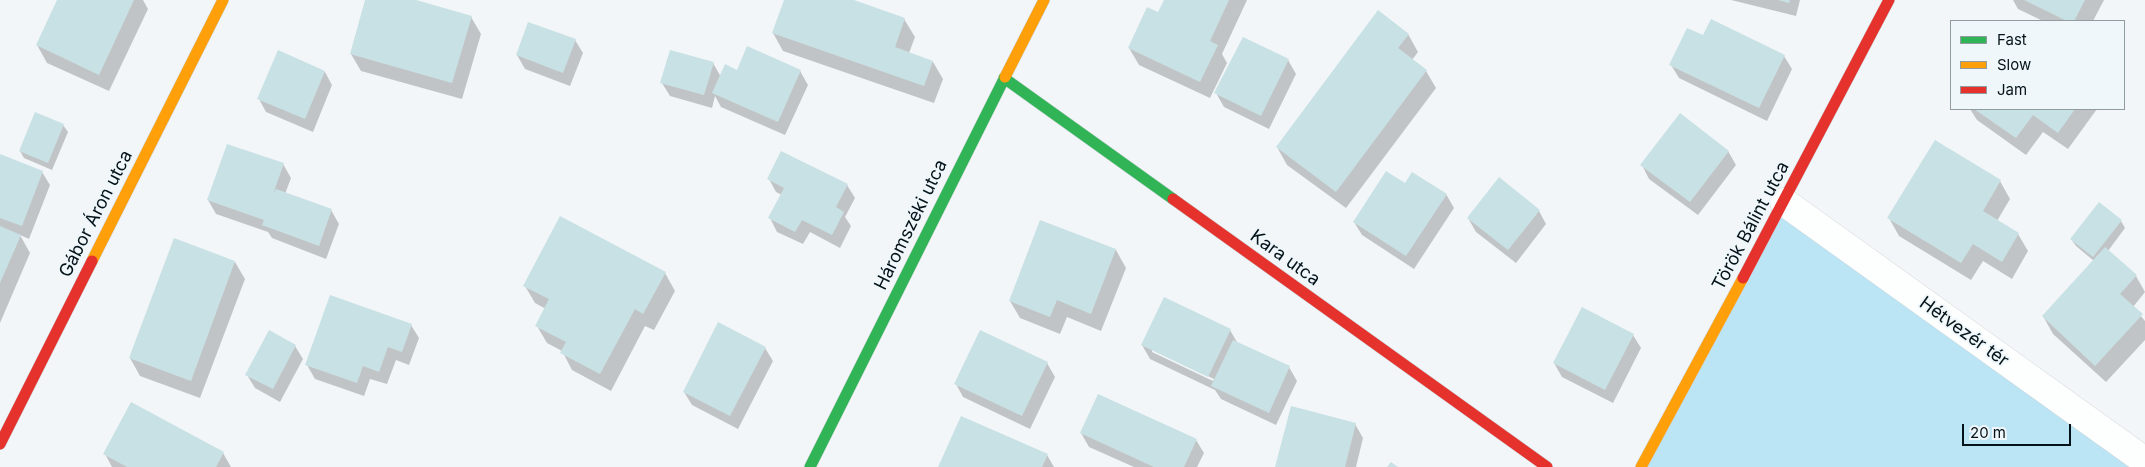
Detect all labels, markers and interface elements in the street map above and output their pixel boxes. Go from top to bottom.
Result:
legend [1950,20,2125,110]
text: Fast [1997,30,2027,49]
text: Slow [1997,55,2031,74]
text: Jam [1997,80,2027,99]
street label: Gábor Áron utca [55,147,137,281]
street label: Háromszéki utca [870,156,952,294]
street label: Török Bálint utca [1708,158,1794,294]
street label: Kara utca [1246,225,1324,291]
street label: Hétvezér tér [1915,292,2013,372]
scale bar [1965,414,2074,446]
text: 20 m [1970,423,2006,442]

